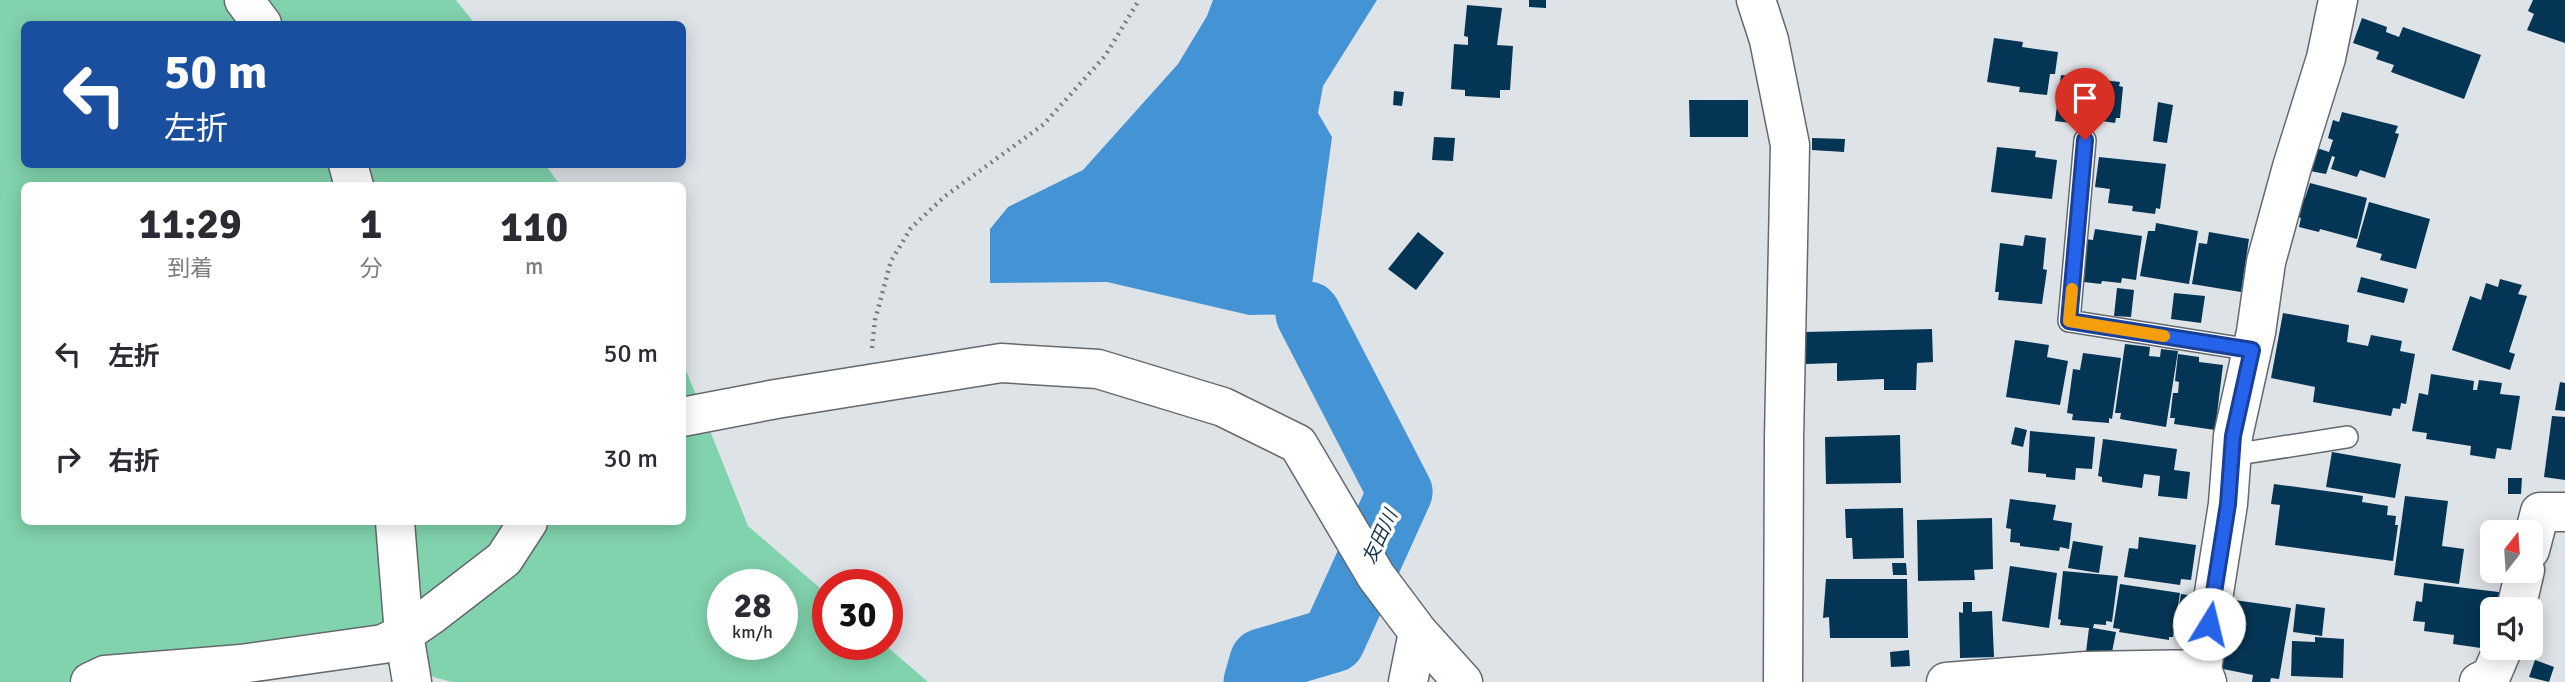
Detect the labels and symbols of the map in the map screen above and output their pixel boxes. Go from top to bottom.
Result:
pin [2055,68,2115,140]
water label: 友田川 [1357,504,1404,568]
north arrow [2480,520,2543,583]
speed limit sign: 30 [812,569,903,660]
position arrow [2172,587,2246,661]

